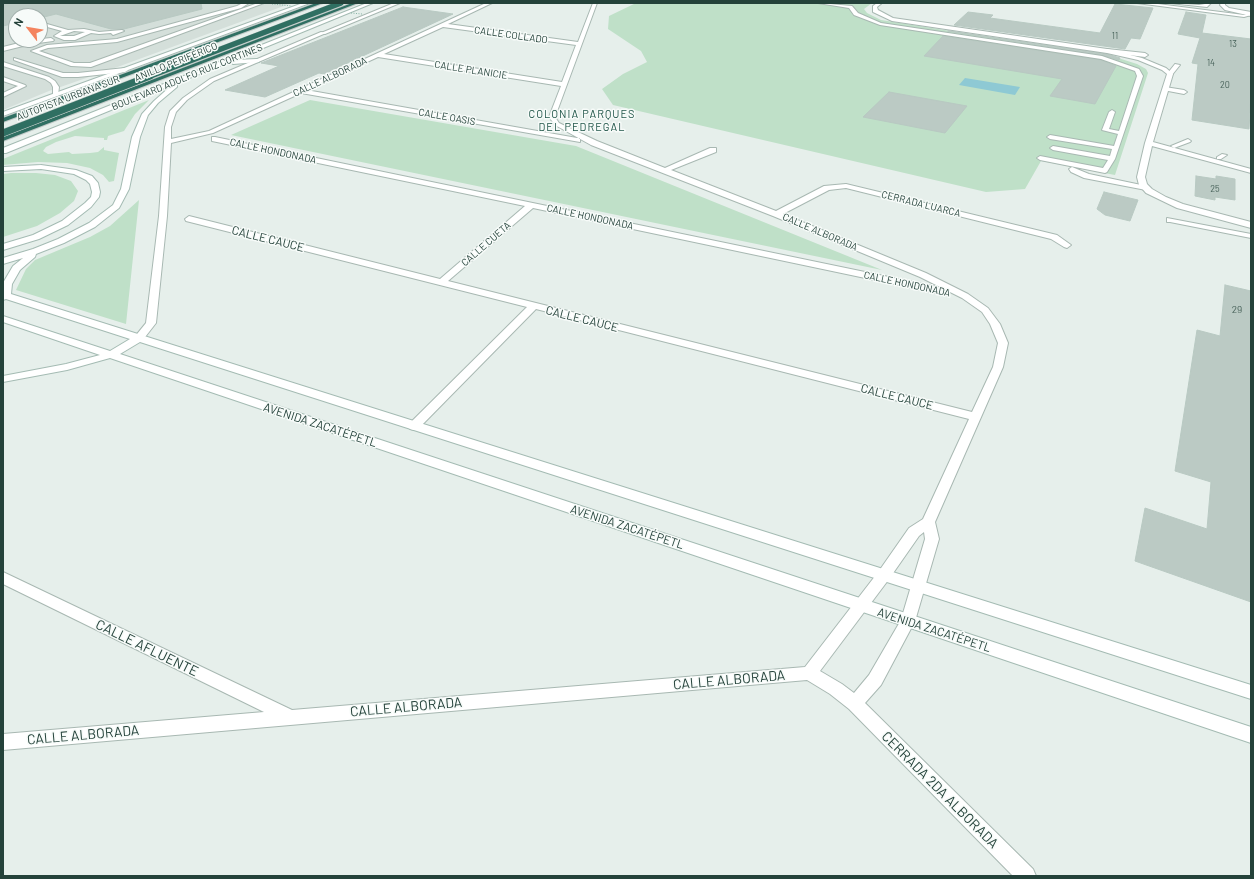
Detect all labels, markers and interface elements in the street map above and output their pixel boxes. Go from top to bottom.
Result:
north arrow [8,8,48,48]
text: N [11,16,26,29]
street label: CALLE COLLADO [473,24,549,46]
house number: 11 [1112,31,1118,41]
house number: 13 [1229,39,1237,49]
street label: ANILLO PERIFÉRICO [133,40,219,84]
street label: BOULEVARD ADOLFO RUIZ CORTINES [110,41,264,113]
street label: CALLE ALBORADA [291,55,369,99]
street label: CALLE PLANICIE [434,58,508,82]
house number: 14 [1207,58,1215,68]
street label: AUTOPISTA URBANA SUR [15,73,121,123]
house number: 20 [1220,80,1230,90]
street label: CALLE OASIS [418,106,476,128]
district label: COLONIA PARQUES DEL PEDREGAL [529,107,635,133]
street label: CALLE HONDONADA [229,136,317,166]
house number: 25 [1210,184,1220,194]
street label: CERRADA LUARCA [880,188,962,220]
street label: CALLE HONDONADA [546,202,634,232]
street label: CALLE ALBORADA [781,211,859,253]
street label: CALLE CUETA [459,219,513,269]
street label: CALLE CAUCE [230,223,306,255]
street label: CALLE HONDONADA [863,269,951,299]
street label: CALLE CAUCE [544,303,620,335]
house number: 29 [1232,304,1242,316]
street label: CALLE CAUCE [859,381,935,413]
street label: AVENIDA ZACATÉPETL [261,400,379,450]
street label: AVENIDA ZACATÉPETL [568,502,686,552]
street label: AVENIDA ZACATÉPETL [875,605,993,655]
street label: CALLE AFLUENTE [93,616,201,680]
street label: CALLE ALBORADA [672,667,786,693]
street label: CALLE ALBORADA [349,694,463,720]
street label: CALLE ALBORADA [26,722,140,748]
street label: CERRADA 2DA ALBORADA [878,728,1002,852]

